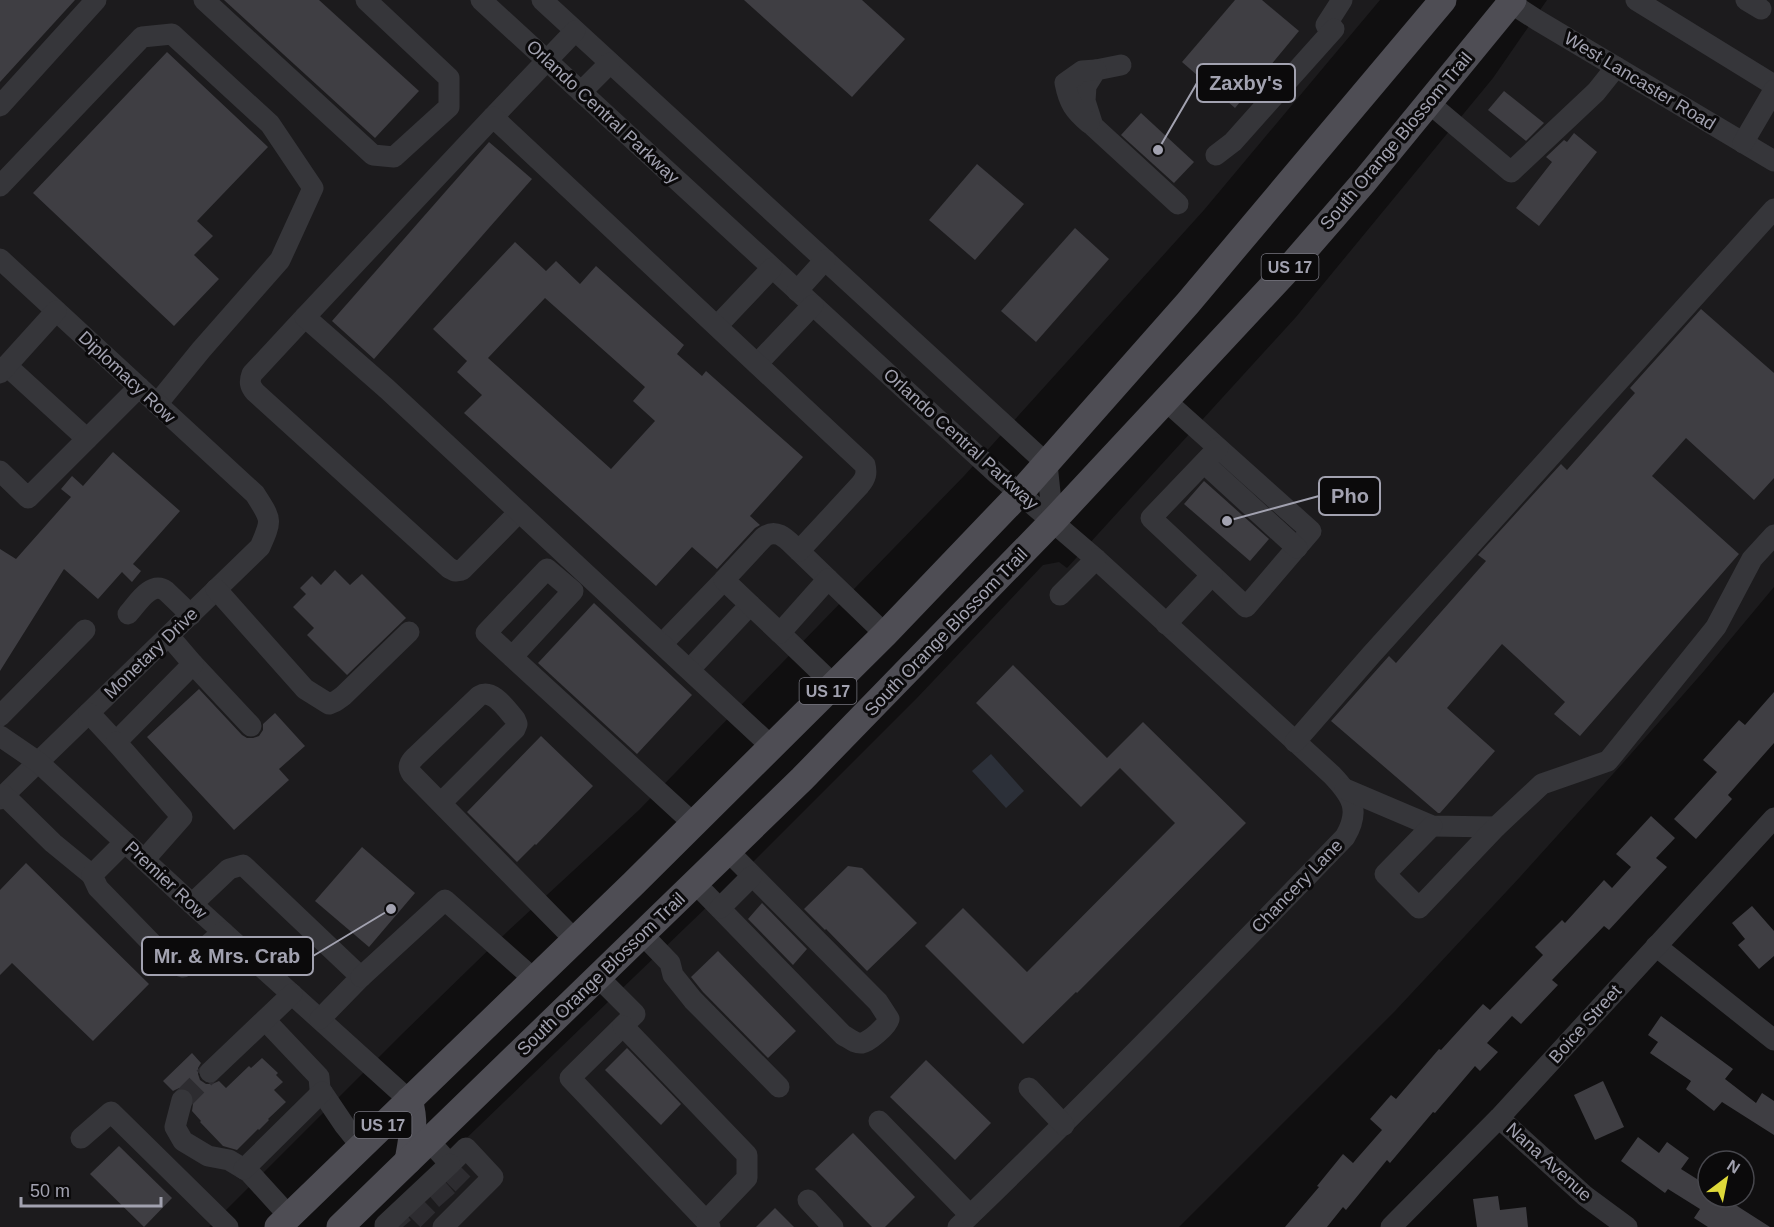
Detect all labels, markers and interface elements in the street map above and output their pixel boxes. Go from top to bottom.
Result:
street label: West Lancaster Road [1561,28,1719,134]
street label: Orlando Central Parkway [523,36,683,188]
street label: South Orange Blossom Trail [1316,48,1476,234]
callout: Zaxby's [1197,64,1295,102]
text: Zaxby's [1209,72,1283,94]
road number: US 17 [1262,254,1318,280]
street label: Diplomacy Row [74,327,180,428]
street label: Orlando Central Parkway [880,364,1042,514]
callout: Pho [1319,477,1380,515]
text: Pho [1331,485,1369,507]
street label: South Orange Blossom Trail [861,544,1031,720]
street label: Monetary Drive [100,603,202,703]
road number: US 17 [800,678,856,704]
street label: Chancery Lane [1247,835,1347,937]
street label: Premier Row [121,837,212,923]
street label: South Orange Blossom Trail [513,889,689,1059]
callout: Mr. & Mrs. Crab [142,937,313,975]
text: Mr. & Mrs. Crab [154,945,300,967]
street label: Boice Street [1545,981,1625,1067]
road number: US 17 [354,1112,412,1138]
street label: Nana Avenue [1502,1119,1596,1205]
north arrow [1696,1149,1756,1209]
text: N [1724,1156,1743,1177]
scale bar [21,1170,160,1208]
text: 50 m [30,1181,70,1201]

